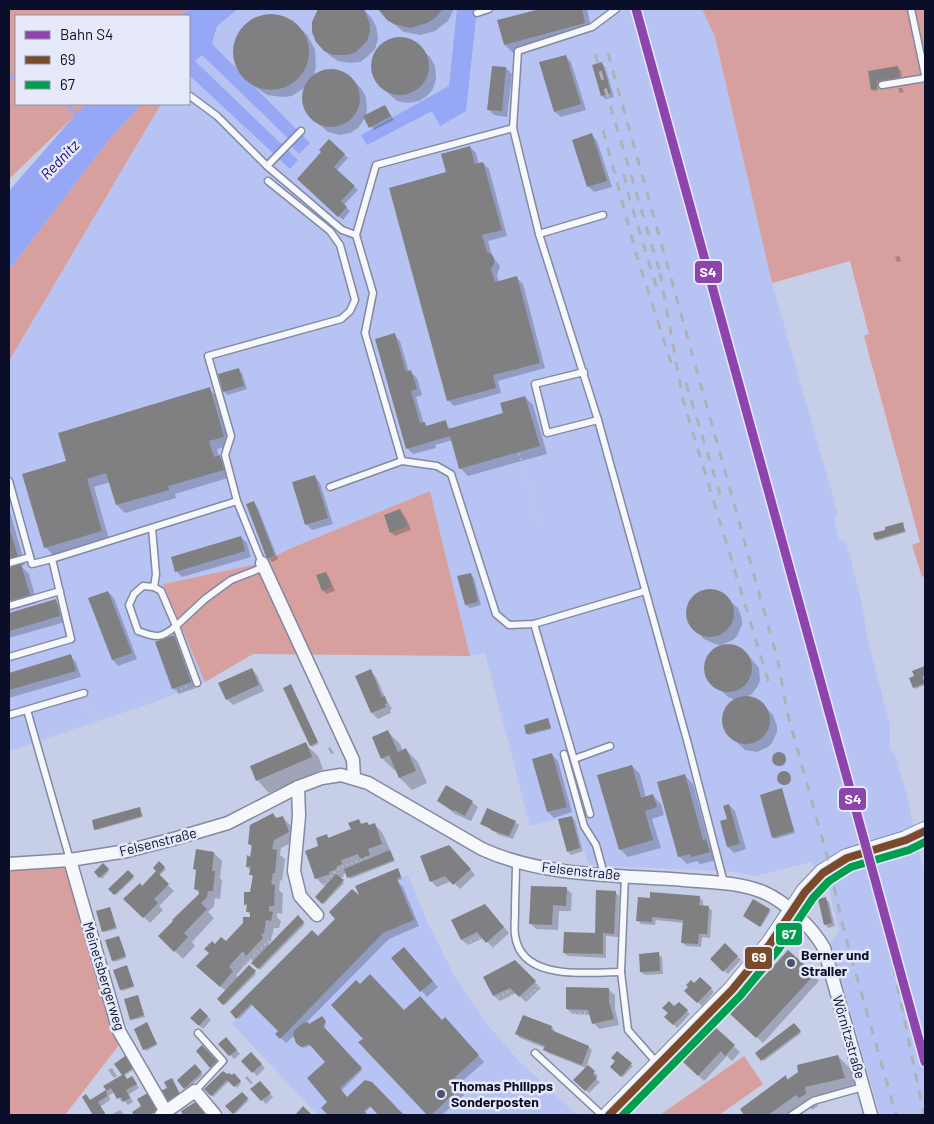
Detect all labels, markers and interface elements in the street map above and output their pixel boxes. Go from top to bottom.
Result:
legend [15,15,190,105]
text: Bahn S4 [60,25,113,43]
text: 69 [60,50,76,68]
text: 67 [60,75,75,93]
water label: Rednitz [36,135,83,183]
line badge: S4 [694,260,723,284]
text: S4 [700,263,716,280]
line badge: S4 [838,787,867,811]
text: S4 [845,790,861,807]
street label: Felsenstraße [117,824,198,859]
street label: Felsenstraße [541,858,621,883]
street label: Meinetsbergerweg [80,919,129,1032]
line badge: 67 [775,922,803,946]
text: 67 [782,925,796,942]
line badge: 69 [744,946,773,970]
place label: Berner und Straller [801,946,869,979]
text: 69 [752,948,766,965]
marker: Berner und Straller [785,957,797,969]
street label: Wörnitzstraße [829,993,869,1081]
place label: Thomas Philipps Sonderposten [451,1077,553,1110]
marker: Thomas Philipps Sonderposten [435,1088,447,1100]

